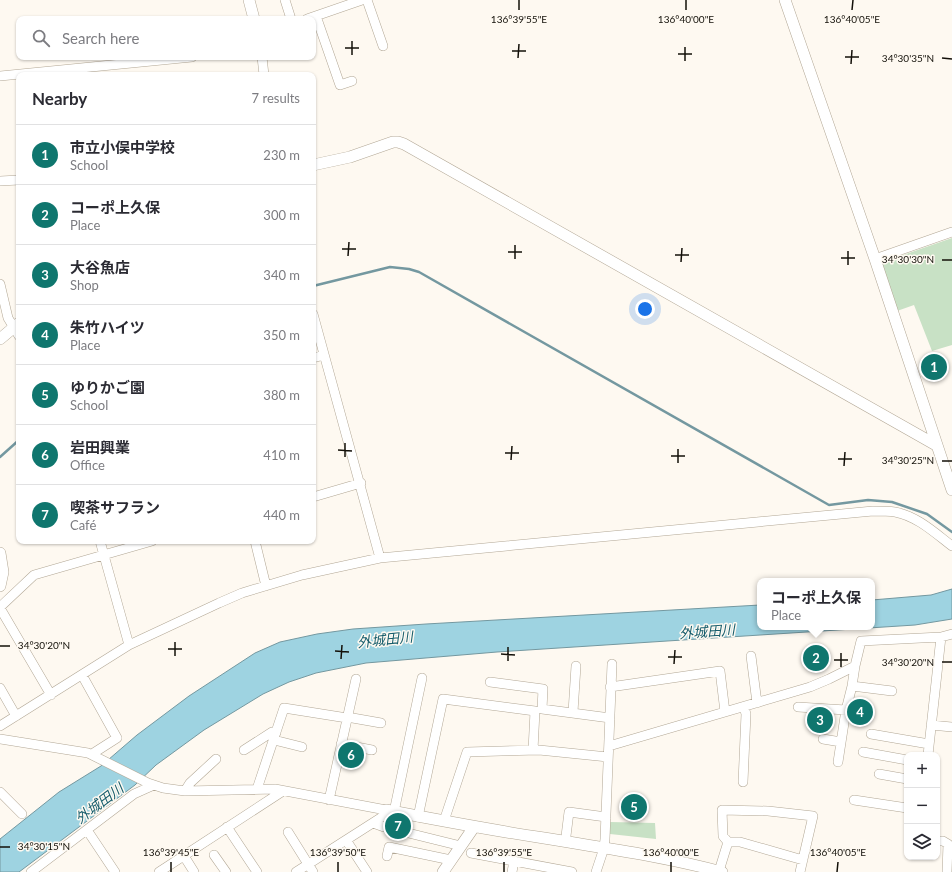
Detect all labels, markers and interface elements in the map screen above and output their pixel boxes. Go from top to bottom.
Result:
text: 136°39'55"E [491,13,547,25]
text: 136°40'00"E [658,13,714,25]
text: 136°40'05"E [824,13,880,25]
search box [16,16,316,60]
icon: search [30,27,52,49]
text: Search here [62,29,139,47]
text: 34°30'35"N [882,52,934,64]
text: Nearby [32,88,87,109]
text: 7 results [252,90,300,106]
text: 市立小俣中学校 [70,138,175,156]
text: 1 [41,147,49,163]
text: 230 m [263,147,300,163]
text: School [70,157,108,173]
text: コーポ上久保 [70,198,160,216]
text: 2 [41,207,49,223]
text: 300 m [263,207,300,223]
text: Place [70,217,100,233]
text: 34°30'30"N [882,253,934,265]
text: 大谷魚店 [70,258,130,276]
text: 3 [41,267,49,283]
text: 340 m [263,267,300,283]
text: Shop [70,277,99,293]
your location [635,299,655,319]
text: 朱竹ハイツ [70,318,145,336]
text: 4 [41,327,49,343]
text: 350 m [263,327,300,343]
text: Place [70,337,100,353]
pin: 1 [921,352,947,382]
text: ゆりかご園 [70,378,145,396]
text: 5 [41,387,49,403]
text: 380 m [263,387,300,403]
text: School [70,397,108,413]
text: 岩田興業 [70,438,130,456]
text: 6 [41,447,49,463]
text: 410 m [263,447,300,463]
text: 34°30'25"N [882,454,934,466]
text: Office [70,457,105,473]
text: 喫茶サフラン [70,498,160,516]
text: 7 [41,507,49,523]
text: 440 m [263,507,300,523]
text: Café [70,517,96,533]
popup [757,578,875,630]
text: コーポ上久保 [771,588,861,606]
text: Place [771,607,801,623]
water label: 外城田川 [678,620,738,641]
water label: 外城田川 [356,627,416,650]
text: 34°30'20"N [18,639,70,651]
pin: 2 [803,643,829,673]
text: 34°30'20"N [882,656,934,668]
pin: 4 [847,697,873,727]
pin: 3 [807,705,833,735]
pin: 6 [338,740,364,770]
map controls [904,752,940,860]
button: + [904,752,940,788]
water label: 外城田川 [72,778,128,827]
button: − [904,788,940,824]
pin: 5 [621,792,647,822]
pin: 7 [385,811,411,841]
button: layers [904,824,940,860]
text: 34°30'15"N [18,840,70,852]
text: 136°39'45"E [143,846,199,858]
text: 136°39'50"E [310,846,366,858]
text: 136°39'55"E [476,846,532,858]
text: 136°40'00"E [643,846,699,858]
text: 136°40'05"E [810,846,866,858]

